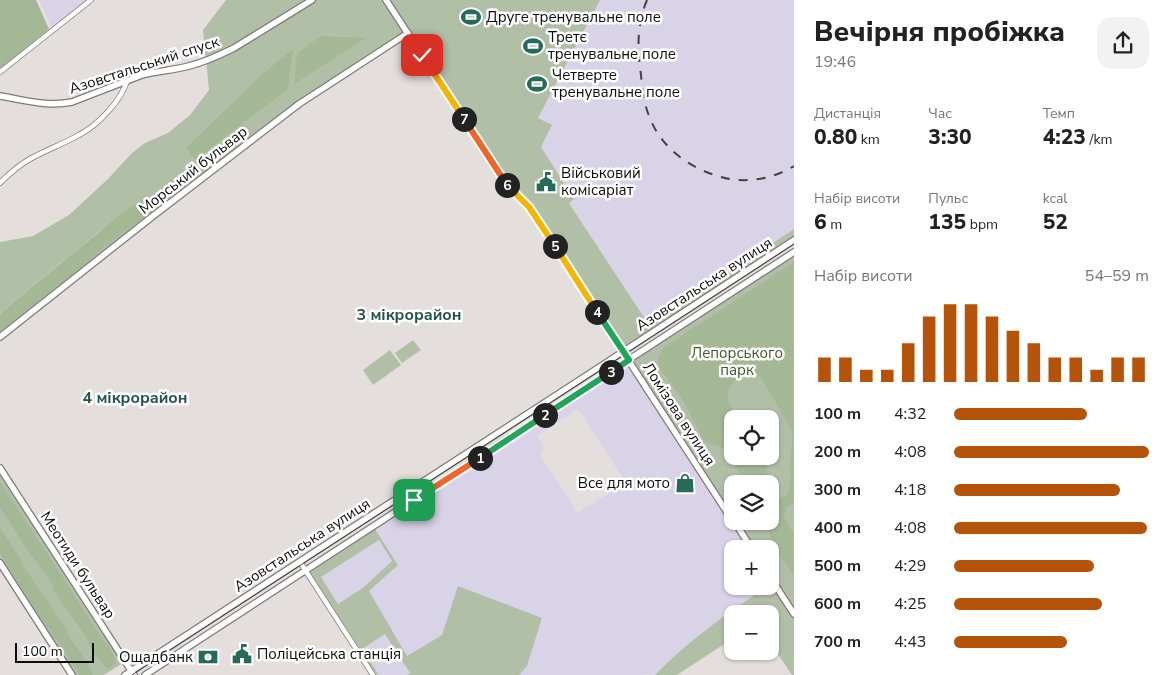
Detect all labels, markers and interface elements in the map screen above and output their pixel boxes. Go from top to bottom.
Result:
sports icon: Друге тренувальне поле [460,6,482,28]
place label: Друге тренувальне поле [486,7,661,27]
text: Вечірня пробіжка [814,13,1065,51]
button: share [1097,17,1149,69]
place label: Третє тренувальне поле [548,27,676,64]
street label: Азовстальський спуск [66,31,222,99]
pin [401,34,443,76]
sports icon: Третє тренувальне поле [522,35,544,57]
icon: check [408,41,436,69]
text: 19:46 [814,51,856,73]
place label: Четверте тренувальне поле [552,65,680,102]
sports icon: Четверте тренувальне поле [526,73,548,95]
text: Дистанція [814,104,881,123]
text: Час [928,104,952,123]
text: Темп [1043,104,1075,123]
pin: 7 [452,106,476,132]
text: 7 [460,110,469,129]
street label: Морський бульвар [135,121,251,219]
text: 0.80 [814,123,857,151]
text: 3:30 [928,123,972,151]
text: 4:23 [1043,123,1086,151]
text: km [857,130,880,149]
text: /km [1086,130,1112,149]
place label: Військовий комісаріат [561,163,641,200]
public building icon: Військовий комісаріат [535,171,557,193]
pin: 6 [494,172,520,198]
text: 6 [503,176,512,195]
text: Набір висоти [814,189,900,208]
text: Пульс [928,189,968,208]
text: kcal [1043,189,1067,208]
text: 6 [814,208,827,236]
text: 135 [928,208,966,236]
text: 52 [1043,208,1068,236]
text: m [827,215,842,234]
text: bpm [966,215,998,234]
street label: Азовстальська вулиця [632,232,776,336]
pin: 5 [542,234,568,258]
text: 5 [551,237,560,256]
text: Набір висоти [814,265,913,287]
text: 54–59 m [1085,265,1149,287]
pin: 4 [584,300,610,324]
text: 4 [593,303,602,322]
district label: 3 мікрорайон [356,304,462,326]
park label: Лепорського парк [691,343,783,380]
street label: Ломізова вулиця [638,359,720,469]
pin: 3 [598,360,624,384]
text: 3 [607,363,616,382]
district label: 4 мікрорайон [82,387,188,409]
pin: 2 [532,402,558,428]
text: 100 m [814,403,861,425]
text: 4:32 [894,403,926,425]
text: 2 [541,406,550,425]
map controls [724,410,779,660]
button: locate [724,410,779,465]
text: 200 m [814,441,861,463]
text: 4:08 [894,441,926,463]
pin: 1 [468,446,492,470]
text: 1 [476,449,485,468]
shop icon: Все для мото [674,472,696,494]
place label: Все для мото [578,473,670,493]
button: layers [724,475,779,530]
pin [393,479,435,521]
text: 300 m [814,479,861,501]
text: 4:18 [894,479,926,501]
icon: arrive [400,486,428,514]
street label: Азовстальська вулиця [230,493,374,597]
street label: Меотиди бульвар [36,508,120,623]
text: 400 m [814,517,861,539]
text: 4:08 [894,517,926,539]
button: + [724,540,779,595]
text: 500 m [814,555,861,577]
text: 4:29 [894,555,926,577]
text: 600 m [814,593,861,615]
text: 4:25 [894,593,926,615]
button: − [724,605,779,660]
text: 700 m [814,631,861,653]
text: 4:43 [894,631,926,653]
scale bar [15,640,94,663]
text: 100 m [22,642,63,661]
public building icon: Поліцейська станція [231,643,253,665]
place label: Поліцейська станція [257,644,401,664]
bank icon: Ощадбанк [197,646,219,668]
place label: Ощадбанк [119,647,193,667]

